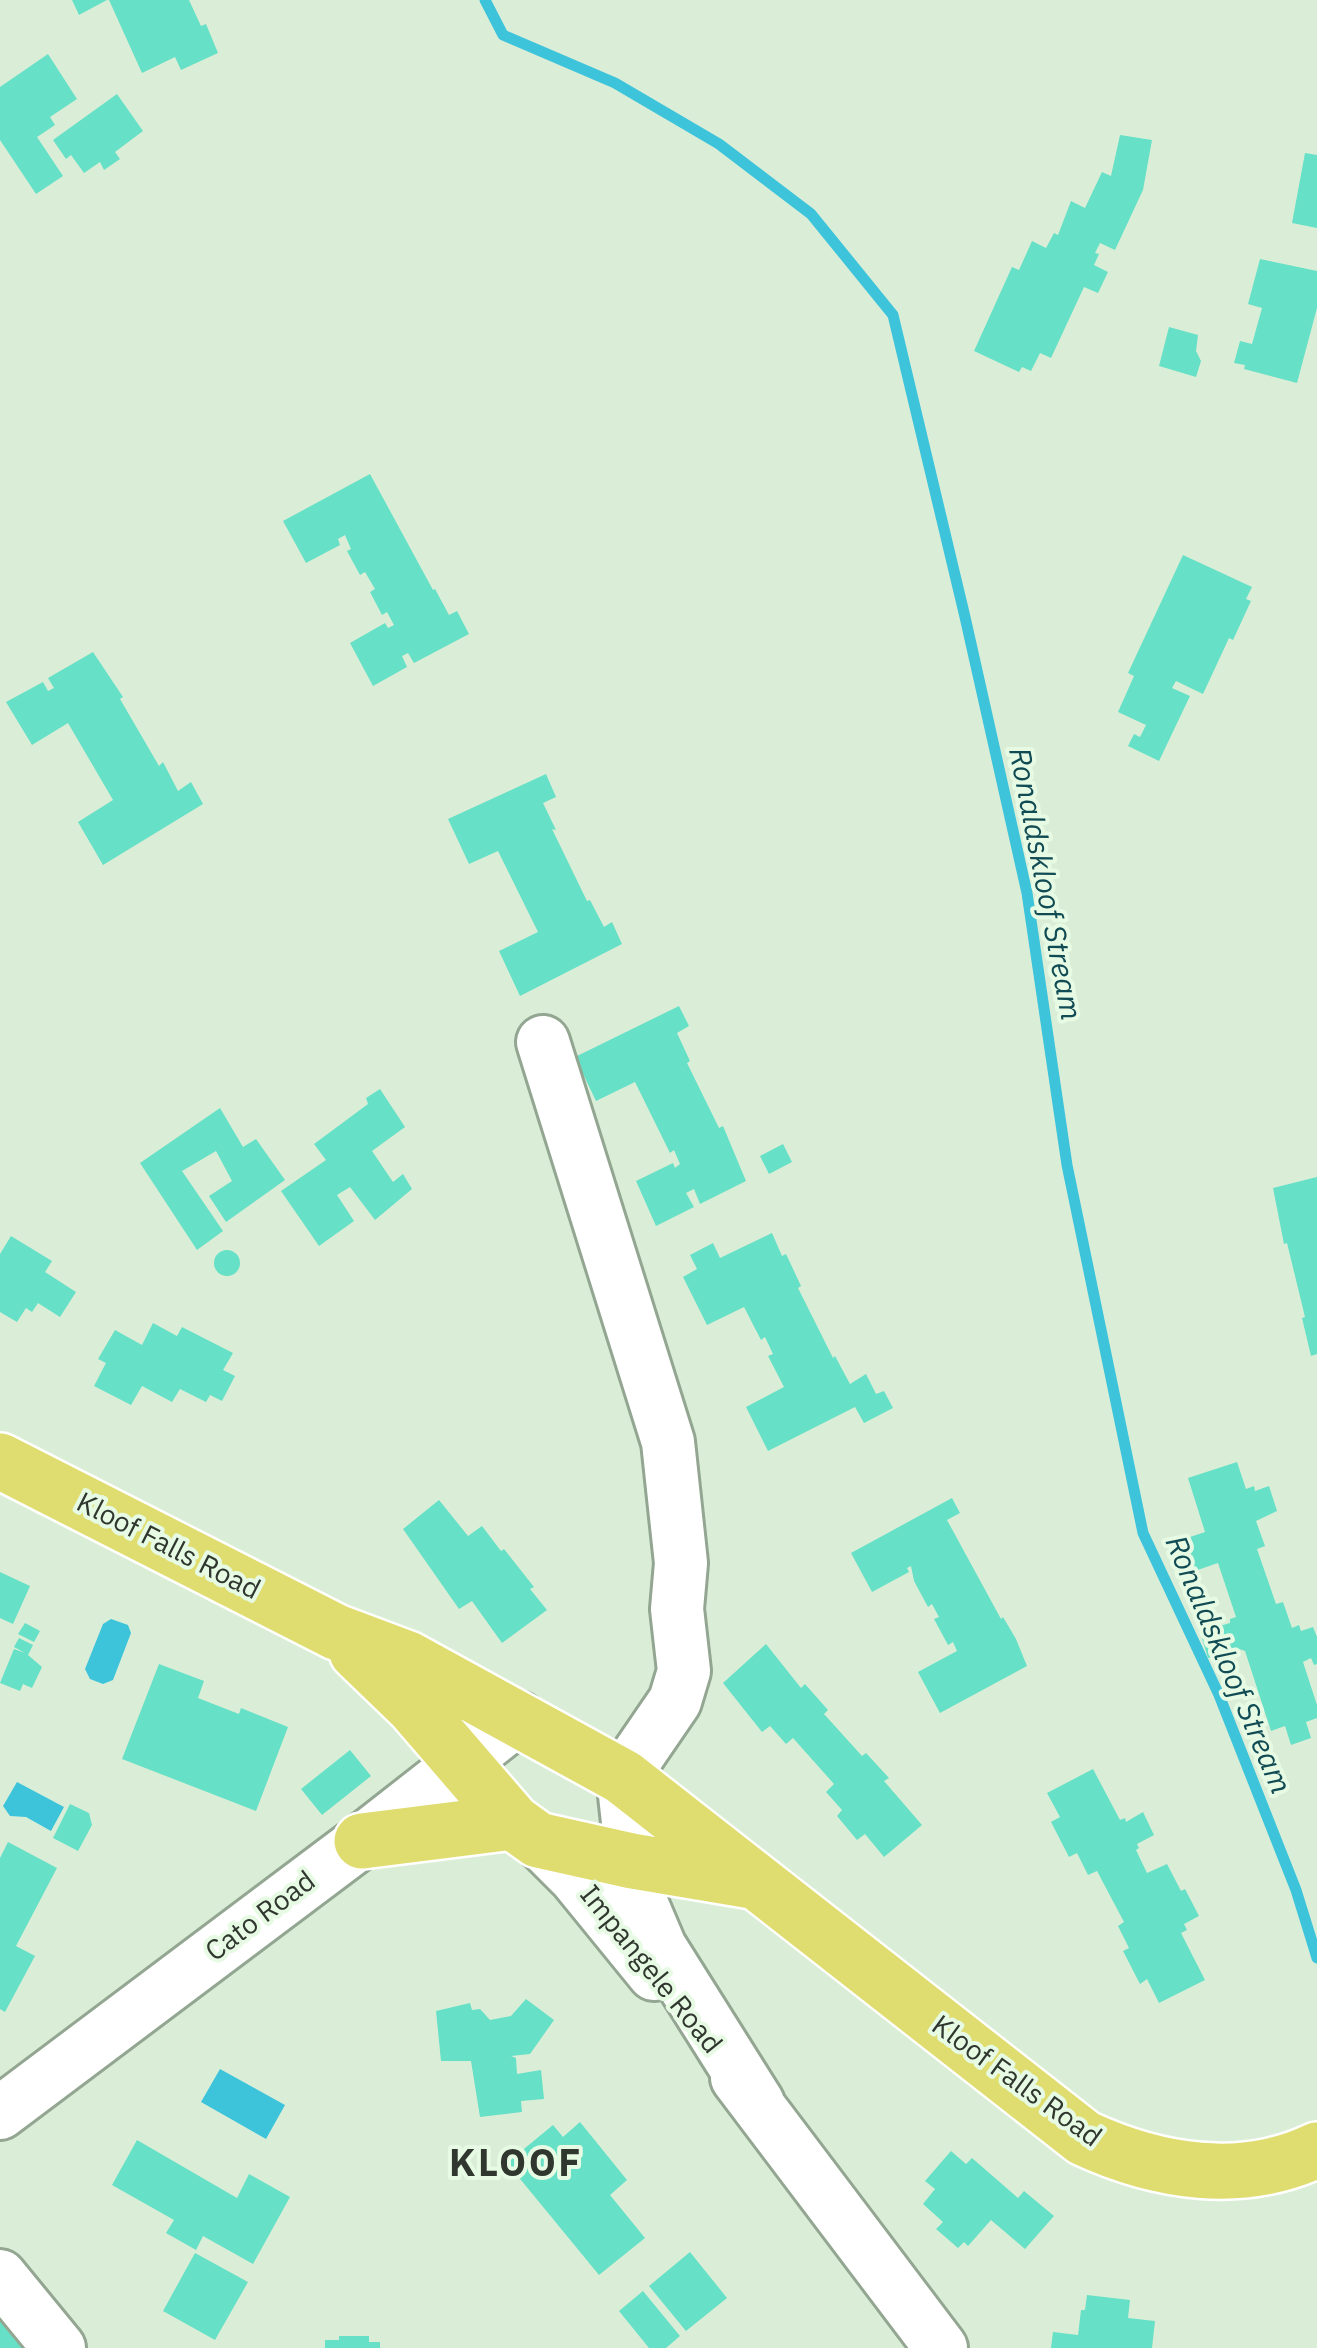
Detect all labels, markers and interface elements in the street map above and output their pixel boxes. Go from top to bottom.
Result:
water label: Ronaldskloof Stream [1000,745,1088,1023]
street label: Kloof Falls Road [71,1486,265,1608]
water label: Ronaldskloof Stream [1156,1531,1298,1799]
street label: Cato Road [199,1865,323,1969]
street label: Impangele Road [572,1879,728,2061]
street label: Kloof Falls Road [925,2009,1107,2155]
district label: KLOOF [449,2142,583,2188]

